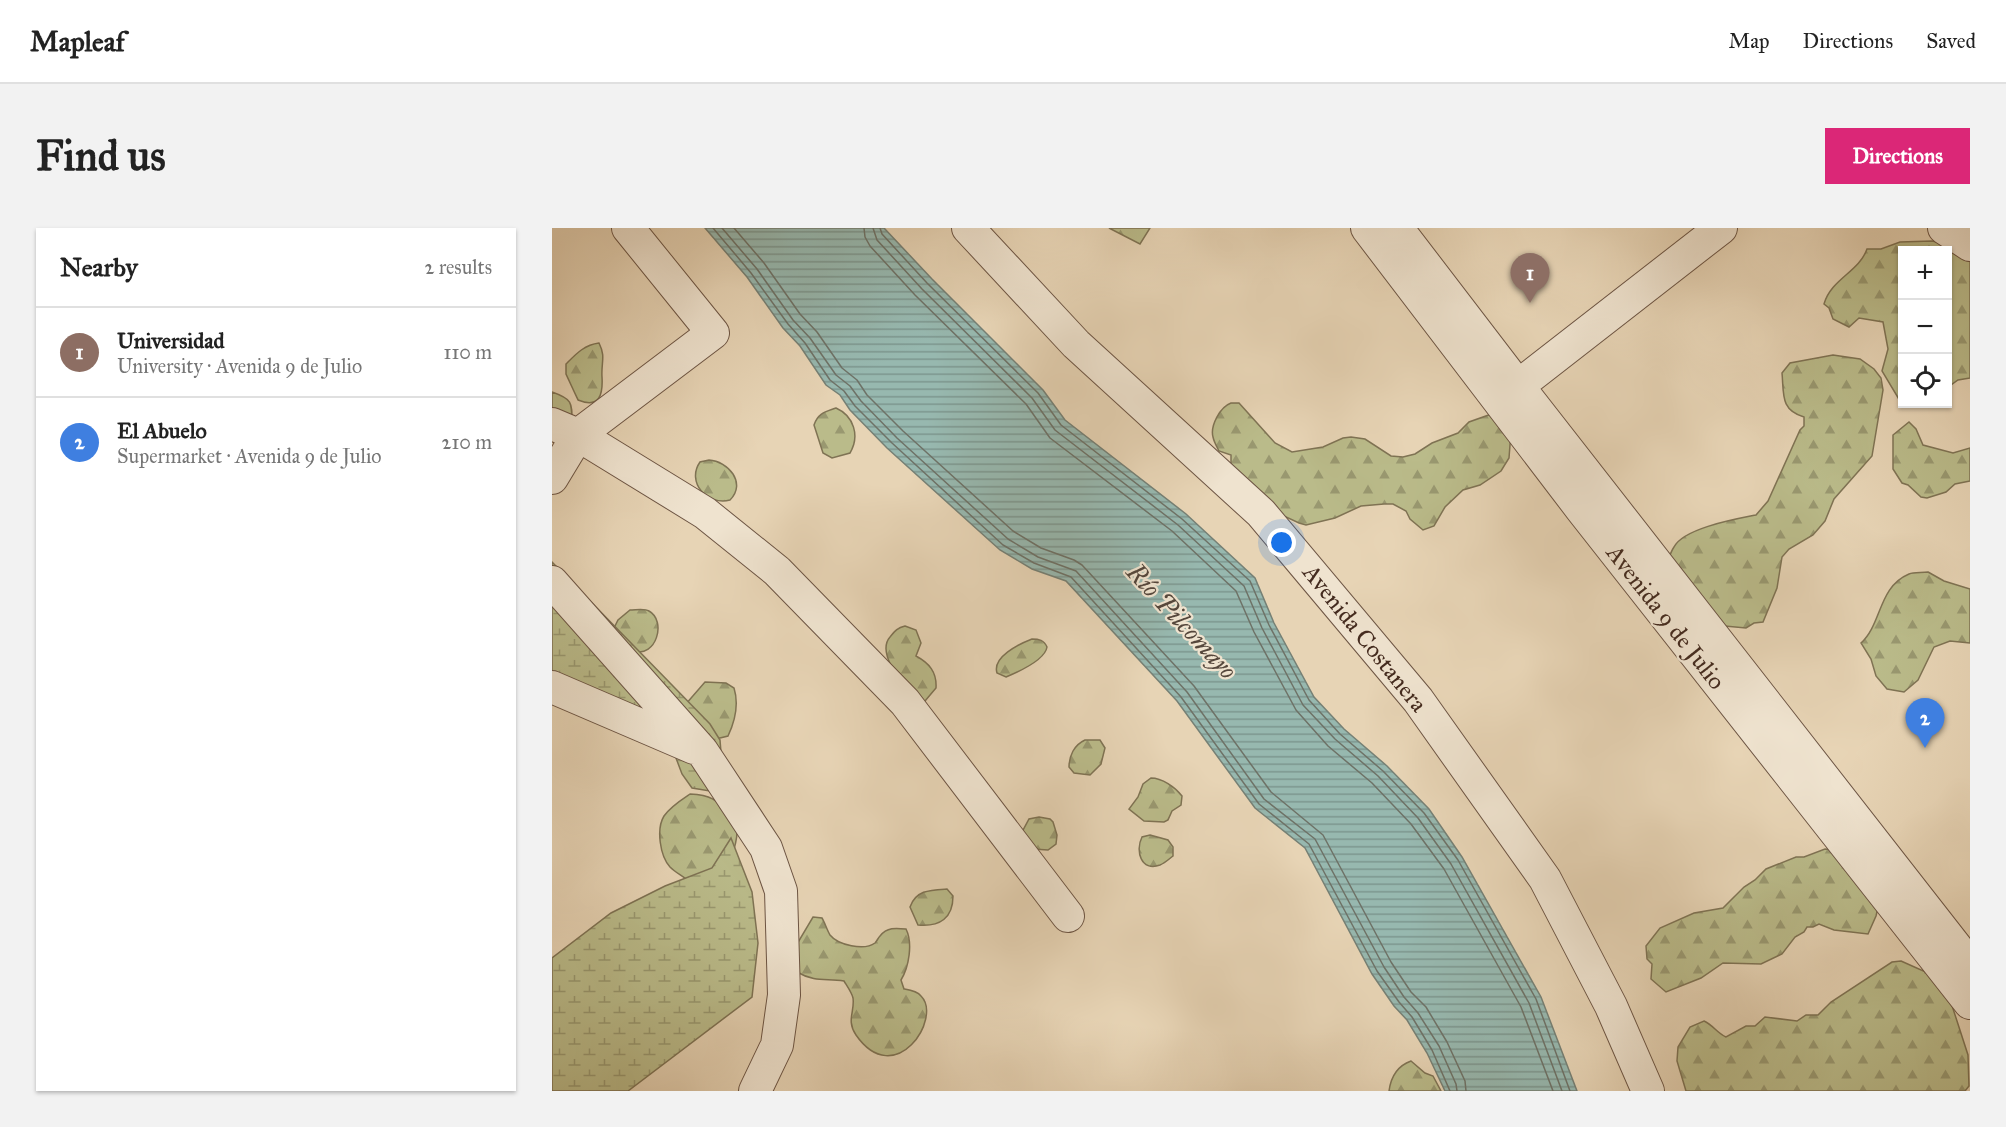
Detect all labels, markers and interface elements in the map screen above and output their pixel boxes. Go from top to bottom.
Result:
text: Mapleaf [30,24,125,59]
text: Map [1729,28,1770,54]
text: Directions [1803,28,1893,54]
text: Saved [1926,28,1976,54]
button: Directions [1825,128,1970,184]
text: Find us [36,130,166,182]
map controls [1898,246,1952,408]
button: + [1898,246,1952,300]
text: Nearby [60,251,138,283]
pin: 1 [1510,254,1550,303]
text: 2 results [424,255,492,279]
button: − [1898,300,1952,354]
text: Universidad [117,327,225,354]
text: 1 [76,340,83,364]
text: 110 m [444,340,492,364]
text: University · Avenida 9 de Julio [117,354,362,378]
button: locate [1898,354,1952,408]
text: El Abuelo [117,417,207,444]
text: 2 [75,430,84,454]
text: 210 m [442,430,492,454]
text: Supermarket · Avenida 9 de Julio [117,444,382,468]
your location [1267,528,1296,557]
street label: Avenida 9 de Julio [1599,538,1732,695]
water label: Río Pilcomayo [1119,555,1244,686]
street label: Avenida Costanera [1296,557,1434,719]
pin: 2 [1906,698,1944,748]

